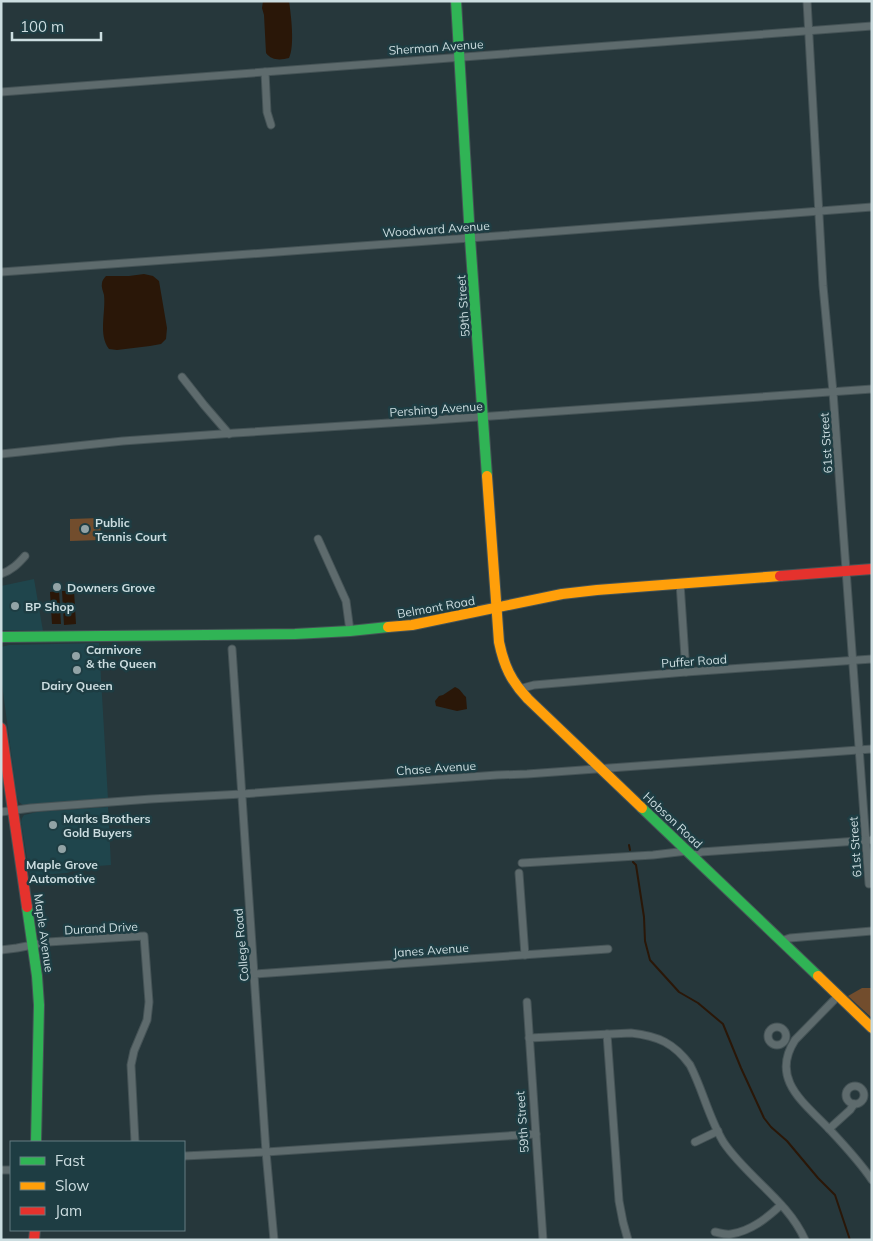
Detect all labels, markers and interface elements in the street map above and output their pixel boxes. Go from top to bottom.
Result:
scale bar [12,10,101,42]
text: 100 m [20,17,64,36]
street label: Sherman Avenue [388,36,484,58]
street label: Woodward Avenue [382,218,490,240]
street label: 59th Street [453,275,473,337]
street label: Pershing Avenue [389,398,483,420]
street label: 61st Street [816,412,836,474]
place label: Public Tennis Court [95,515,167,544]
marker: Public Tennis Court [79,523,91,535]
place label: Downers Grove [67,580,155,595]
marker: Downers Grove [51,581,63,593]
street label: Belmont Road [396,593,476,621]
place label: BP Shop [25,599,74,614]
marker: BP Shop [9,600,21,612]
place label: Carnivore & the Queen [86,642,156,671]
marker: Carnivore & the Queen [70,650,82,662]
street label: Puffer Road [661,651,727,671]
marker: Dairy Queen [71,664,83,676]
place label: Dairy Queen [41,678,113,693]
street label: Chase Avenue [396,758,476,778]
street label: Hobson Road [640,789,706,851]
place label: Marks Brothers Gold Buyers [63,811,150,840]
street label: 61st Street [845,816,865,878]
marker: Marks Brothers Gold Buyers [47,819,59,831]
marker: Maple Grove Automotive [56,843,68,855]
place label: Maple Grove Automotive [26,857,98,886]
street label: Maple Avenue [31,893,57,973]
street label: College Road [230,908,252,982]
street label: Durand Drive [64,919,138,937]
street label: Janes Avenue [393,940,469,960]
street label: 59th Street [512,1091,532,1153]
legend [10,1141,185,1231]
text: Fast [55,1151,85,1170]
text: Slow [55,1176,89,1195]
text: Jam [55,1201,82,1220]

